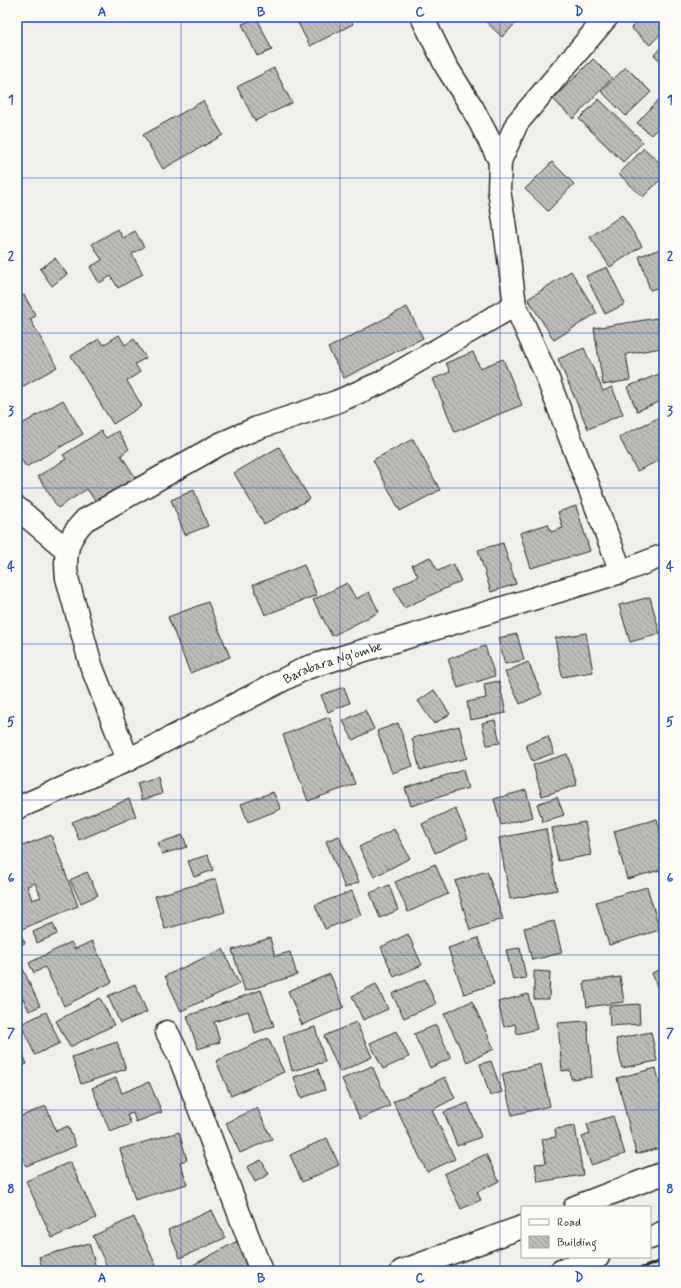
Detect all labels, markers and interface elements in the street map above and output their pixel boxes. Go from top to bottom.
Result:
text: A [98,4,106,21]
text: B [257,4,266,21]
text: C [415,4,425,21]
text: D [575,4,584,21]
text: 1 [8,92,14,109]
text: 1 [667,92,673,109]
text: 2 [8,248,15,265]
text: 2 [667,248,674,265]
text: 3 [8,403,14,420]
text: 3 [667,403,673,420]
text: 4 [7,559,15,576]
text: 4 [666,559,674,576]
street label: Barabara Ng'ombe [281,638,384,688]
text: 5 [7,714,15,731]
text: 5 [666,714,674,731]
text: 6 [8,870,15,887]
text: 6 [667,870,674,887]
text: 7 [7,1025,15,1042]
text: 7 [666,1025,674,1042]
text: 8 [7,1181,15,1198]
text: 8 [666,1181,674,1198]
legend [521,1206,651,1258]
text: Road [557,1215,581,1231]
text: Building [557,1235,597,1252]
text: A [98,1270,106,1287]
text: B [257,1270,266,1287]
text: C [415,1270,425,1287]
text: D [575,1270,584,1287]

